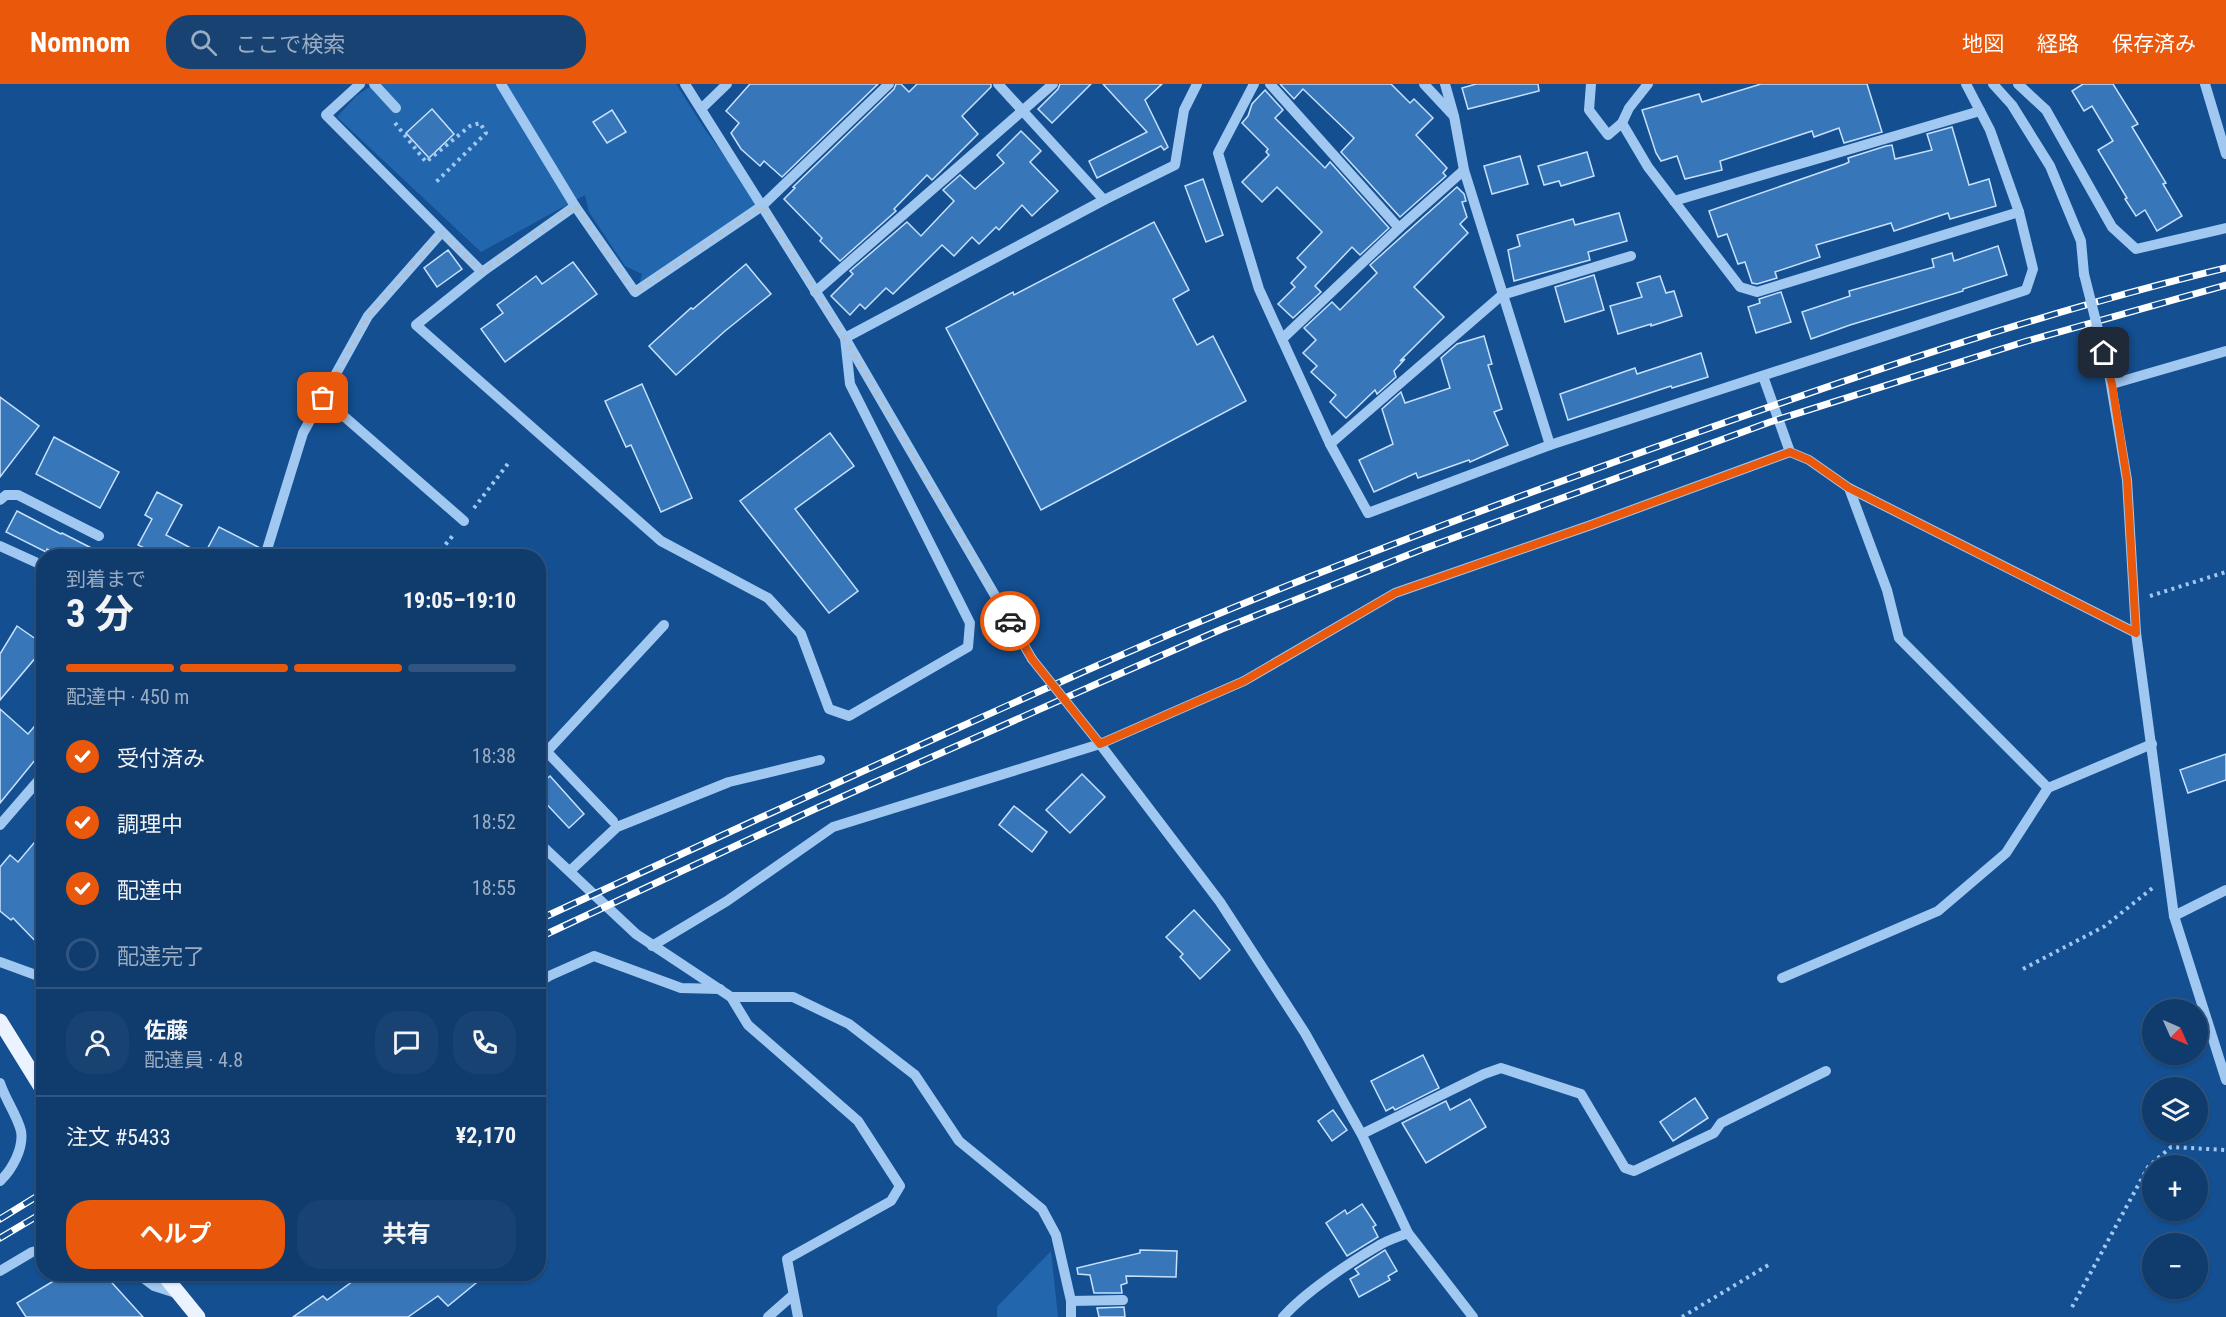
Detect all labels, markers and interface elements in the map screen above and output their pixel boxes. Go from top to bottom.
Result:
search box [166,15,586,69]
text: Nomnom [30,26,130,59]
icon: search [187,26,220,59]
text: ここで検索 [235,32,345,57]
text: 地図 [1962,32,2004,56]
text: 経路 [2037,32,2079,56]
text: 保存済み [2112,32,2196,56]
pin [2078,327,2129,378]
icon: home [2087,336,2120,369]
pin [297,372,348,423]
icon: bag [306,381,339,414]
text: 到着まで [66,567,146,591]
text: 19:05–19:10 [403,588,516,613]
text: 3 分 [66,591,134,637]
courier [980,591,1040,651]
icon: car [994,605,1027,638]
text: 配達中 · 450 m [66,685,189,709]
icon: check [66,740,99,773]
text: 18:38 [472,744,516,768]
text: 受付済み [117,746,205,771]
icon: check [66,806,99,839]
text: 18:52 [472,810,516,834]
text: 調理中 [117,812,183,837]
icon: check [66,872,99,905]
text: 18:55 [472,876,516,900]
text: 配達中 [117,878,183,903]
text: 配達完了 [117,944,205,969]
north arrow [2142,999,2208,1065]
map controls [2142,999,2208,1299]
button: person [66,1011,129,1074]
button: chat [375,1011,438,1074]
button: phone [453,1011,516,1074]
text: 佐藤 [144,1018,188,1043]
text: 配達員 · 4.8 [144,1048,243,1072]
button: layers [2142,1077,2208,1143]
text: ¥2,170 [456,1123,516,1148]
text: 注文 #5433 [66,1125,171,1150]
button: + [2142,1155,2208,1221]
button: ヘルプ [66,1200,285,1269]
button: 共有 [297,1200,516,1269]
button: − [2142,1233,2208,1299]

